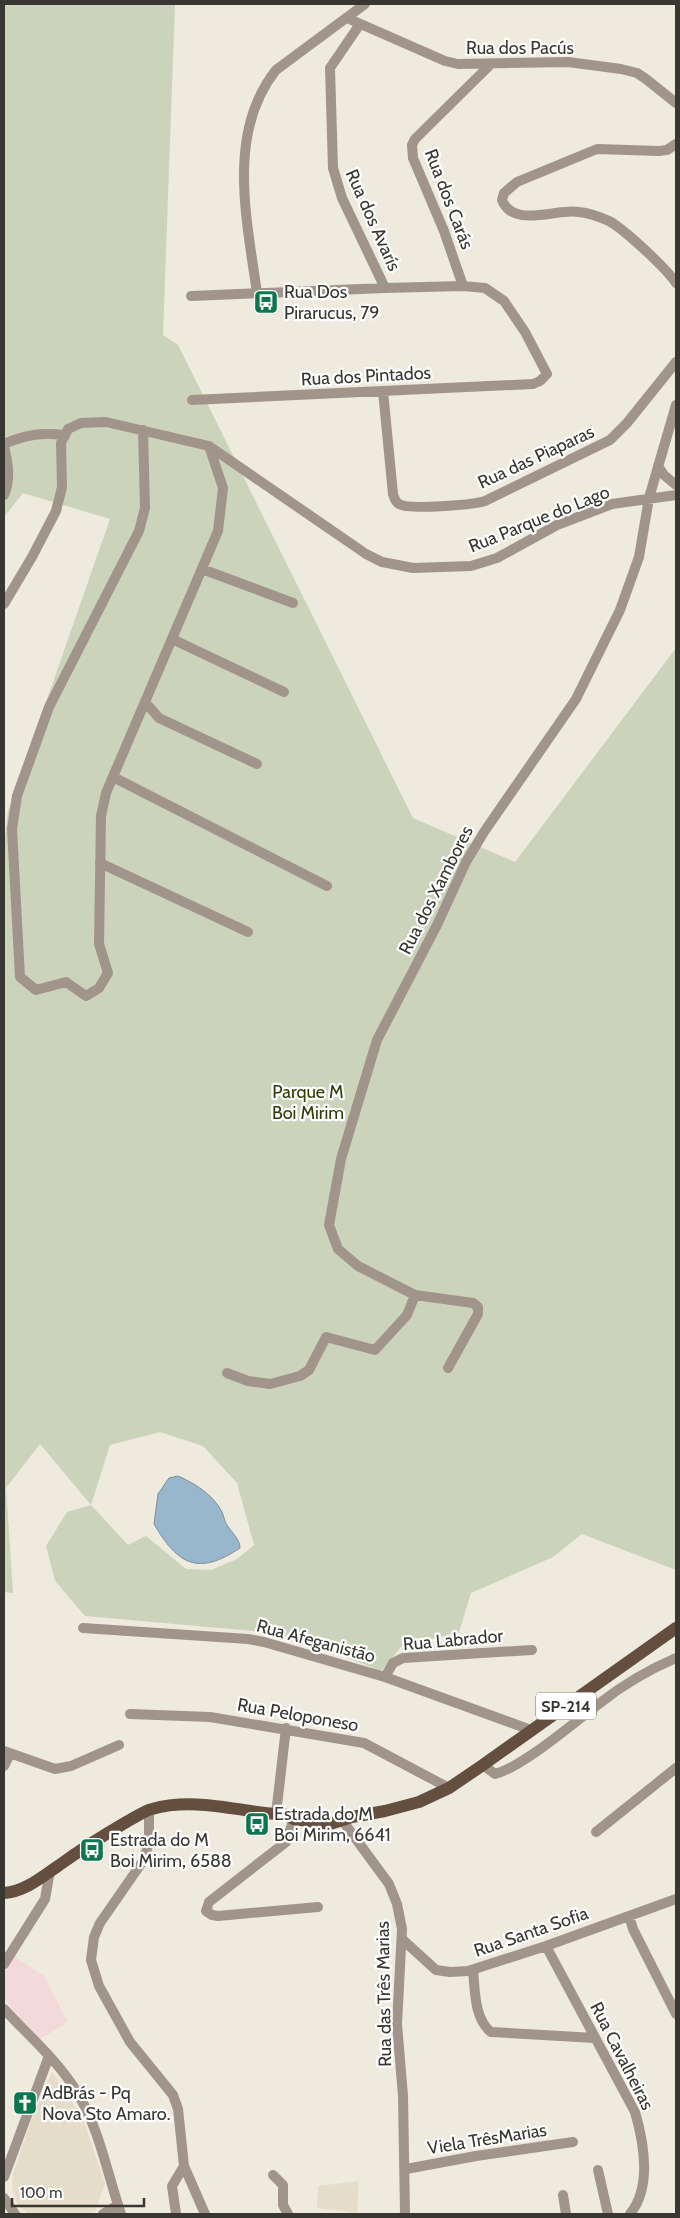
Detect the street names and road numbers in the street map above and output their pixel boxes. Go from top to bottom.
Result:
street label: Rua dos Pacús [466,37,574,59]
street label: Rua dos Carás [420,146,478,252]
street label: Rua dos Avarís [341,166,405,274]
street label: Rua dos Pintados [300,362,432,390]
street label: Rua das Piaparas [474,420,598,494]
street label: Rua Parque do Lago [465,481,613,557]
street label: Rua dos Xambores [394,822,478,958]
street label: Rua Afeganistão [254,1615,378,1667]
street label: Rua Labrador [402,1625,504,1655]
road number: SP-214 [536,1692,596,1720]
street label: Rua Peloponeso [236,1694,360,1736]
street label: Rua Santa Sofia [471,1902,591,1962]
street label: Rua das Três Marias [372,1921,396,2067]
street label: Rua Cavalheiras [585,1998,659,2114]
street label: Viela TrêsMarias [426,2119,548,2159]

